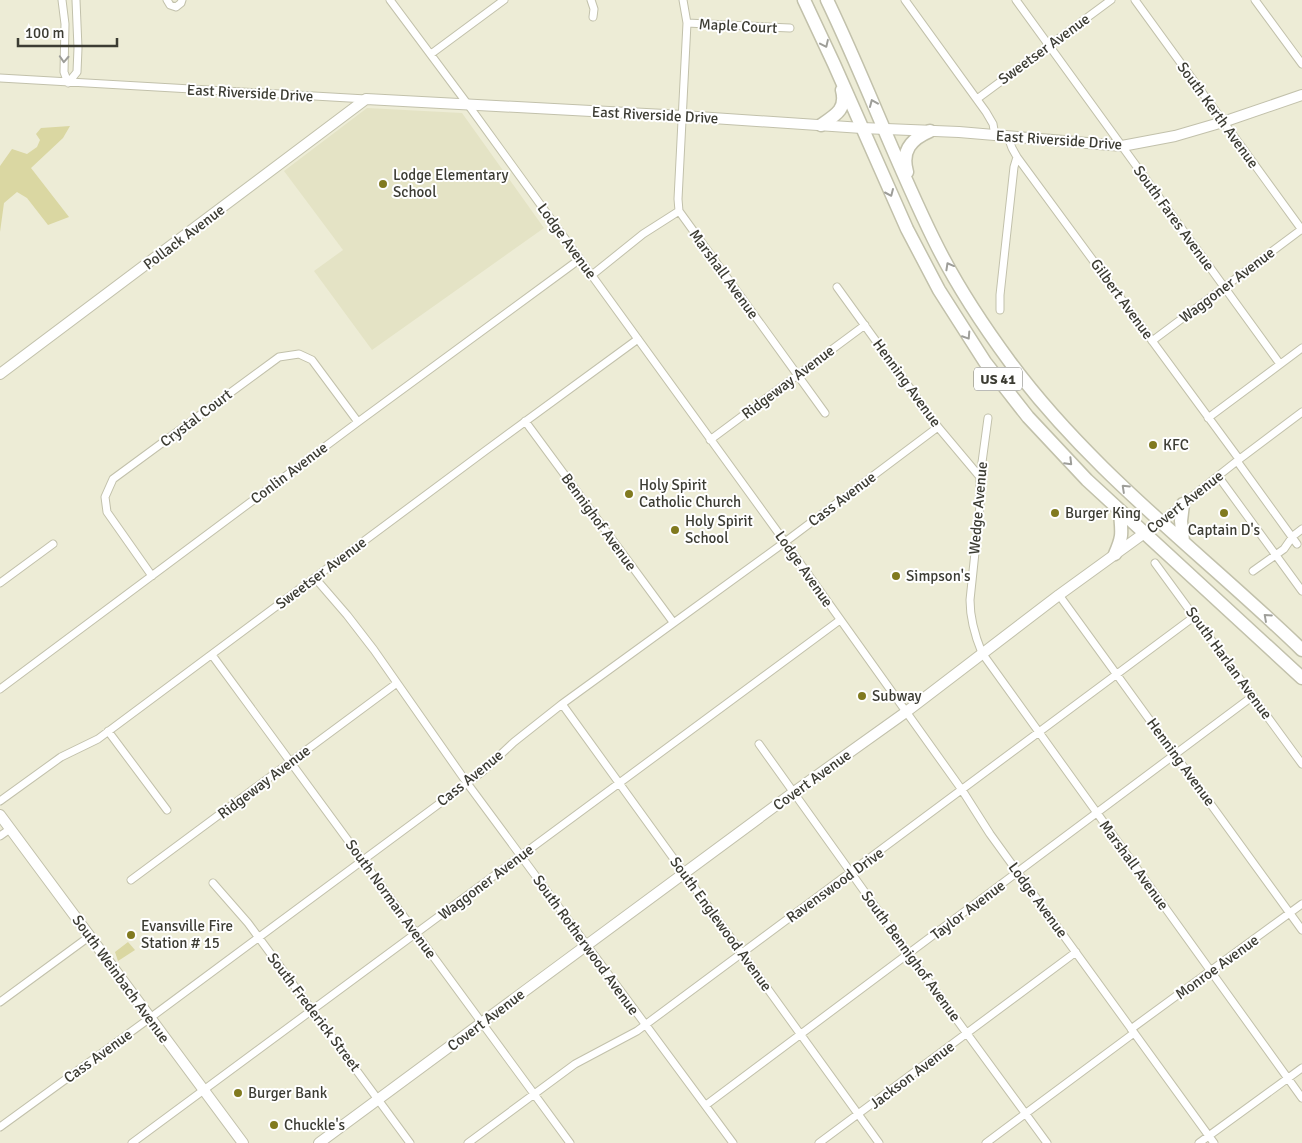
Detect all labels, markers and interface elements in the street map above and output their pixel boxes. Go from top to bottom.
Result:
street label: Sweetser Avenue [995,10,1093,88]
scale bar [18,15,116,47]
street label: Maple Court [698,15,778,37]
text: 100 m [25,24,65,42]
one-way arrow [819,39,830,48]
one-way arrow [59,55,70,63]
street label: South Kerth Avenue [1173,58,1263,172]
street label: East Riverside Drive [186,81,314,105]
one-way arrow [869,99,880,108]
street label: East Riverside Drive [591,103,719,127]
street label: East Riverside Drive [995,127,1123,153]
street label: South Fares Avenue [1130,162,1218,274]
place label: Lodge Elementary School [393,166,509,201]
marker: Lodge Elementary School [377,178,389,190]
one-way arrow [884,188,895,197]
street label: Lodge Avenue [534,200,600,282]
street label: Pollack Avenue [140,201,228,273]
street label: Marshall Avenue [685,226,763,322]
street label: Waggoner Avenue [1176,243,1278,327]
street label: Gilbert Avenue [1087,255,1157,343]
one-way arrow [945,263,955,272]
one-way arrow [961,330,970,339]
street label: Henning Avenue [869,335,945,431]
street label: Ridgeway Avenue [738,341,838,423]
road number: US 41 [974,368,1022,390]
street label: Crystal Court [157,385,235,451]
place label: KFC [1163,436,1189,454]
street label: Conlin Avenue [247,438,331,508]
marker: KFC [1147,439,1159,451]
one-way arrow [1063,456,1072,465]
street label: Wedge Avenue [965,461,991,555]
street label: Covert Avenue [1143,467,1227,537]
street label: Cass Avenue [805,468,879,530]
street label: Bennighof Avenue [558,470,640,574]
place label: Holy Spirit Catholic Church [639,476,741,511]
one-way arrow [1122,485,1131,494]
marker: Holy Spirit Catholic Church [623,488,635,500]
place label: Burger King [1065,504,1141,522]
marker: Burger King [1049,507,1061,519]
marker: Captain D's [1218,507,1230,519]
place label: Holy Spirit School [685,512,753,547]
place label: Captain D's [1188,521,1261,539]
marker: Holy Spirit School [669,524,681,536]
street label: Lodge Avenue [771,527,837,611]
street label: Sweetser Avenue [272,533,370,613]
place label: Simpson's [906,567,971,585]
marker: Simpson's [890,570,902,582]
street label: South Harlan Avenue [1182,603,1276,723]
one-way arrow [1263,614,1272,623]
place label: Subway [872,687,922,705]
marker: Subway [856,690,868,702]
street label: Henning Avenue [1143,714,1219,810]
street label: Ridgeway Avenue [214,741,314,823]
street label: Cass Avenue [433,746,507,810]
street label: Covert Avenue [769,746,855,814]
street label: Marshall Avenue [1095,817,1173,913]
street label: South Norman Avenue [342,836,440,962]
street label: Waggoner Avenue [435,840,537,924]
street label: Ravenswood Drive [783,844,887,926]
street label: South Englewood Avenue [666,853,776,995]
street label: Lodge Avenue [1005,859,1071,941]
street label: South Rotherwood Avenue [529,871,643,1019]
street label: Taylor Avenue [927,876,1009,944]
street label: South Bennighof Avenue [858,887,964,1025]
street label: South Weinbach Avenue [68,911,174,1047]
place label: Evansville Fire Station # 15 [141,917,233,952]
marker: Evansville Fire Station # 15 [125,929,137,941]
street label: Monroe Avenue [1172,931,1262,1003]
street label: South Frederick Street [264,949,364,1075]
street label: Covert Avenue [444,985,528,1055]
street label: Cass Avenue [60,1025,136,1087]
street label: Jackson Avenue [866,1037,958,1113]
place label: Burger Bank [248,1084,328,1102]
marker: Burger Bank [232,1087,244,1099]
place label: Chuckle's [284,1116,346,1134]
marker: Chuckle's [268,1119,280,1131]

